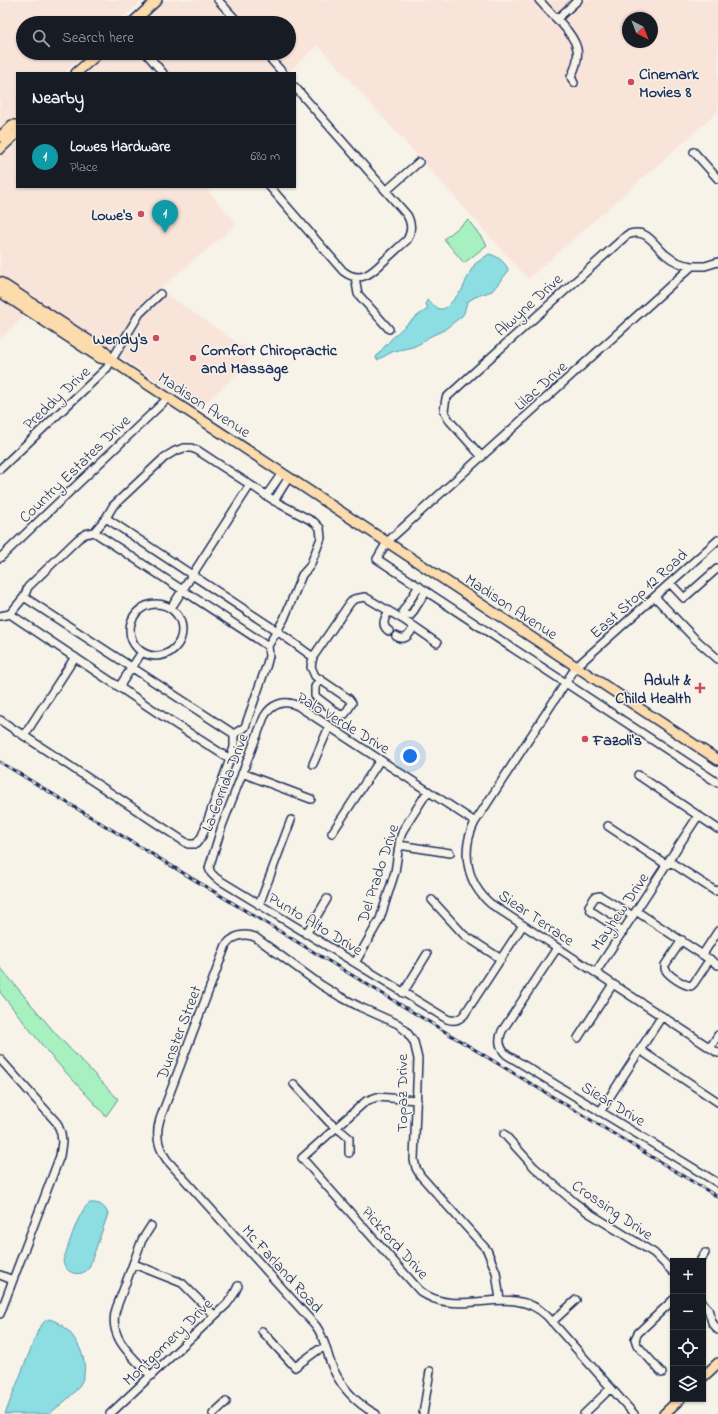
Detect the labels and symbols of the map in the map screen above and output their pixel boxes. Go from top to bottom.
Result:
north arrow [622,12,658,48]
place label: Cinemark Movies 8 [639,63,700,105]
marker: Cinemark Movies 8 [626,77,636,87]
pin: 1 [152,200,178,233]
place label: Lowe's [91,204,133,228]
marker: Lowe's [136,209,146,219]
street label: Alwyne Drive [490,268,569,343]
place label: Wendy's [93,328,148,353]
marker: Wendy's [151,333,161,343]
place label: Comfort Chiropractic and Massage [201,339,338,382]
marker: Comfort Chiropractic and Massage [188,353,198,363]
street label: Lilac Drive [509,355,574,417]
street label: Preddy Drive [18,360,97,436]
street label: Madison Avenue [153,367,256,445]
street label: Country Estates Drive [14,409,137,529]
street label: East Stop 12 Road [585,544,694,645]
street label: Madison Avenue [460,569,563,647]
place label: Adult & Child Health [615,669,692,711]
marker: Adult & Child Health [694,682,706,694]
street label: Palo Verde Drive [292,686,395,762]
street label: La Corrida Drive [196,729,256,835]
place label: Fazoli's [592,729,642,753]
marker: Fazoli's [580,734,590,744]
your location [400,746,420,766]
street label: Del Prado Drive [351,821,406,927]
street label: Mayhew Drive [586,867,656,956]
street label: Siear Terrace [493,884,579,953]
street label: Punto Alto Drive [263,887,368,963]
street label: Dunster Street [151,982,209,1084]
street label: Topaz Drive [391,1053,415,1132]
street label: Siear Drive [576,1076,650,1134]
street label: Crossing Drive [566,1175,658,1247]
street label: Pickford Drive [355,1201,435,1286]
street label: Mc Farland Road [235,1220,328,1319]
street label: Montgomery Drive [118,1292,220,1392]

